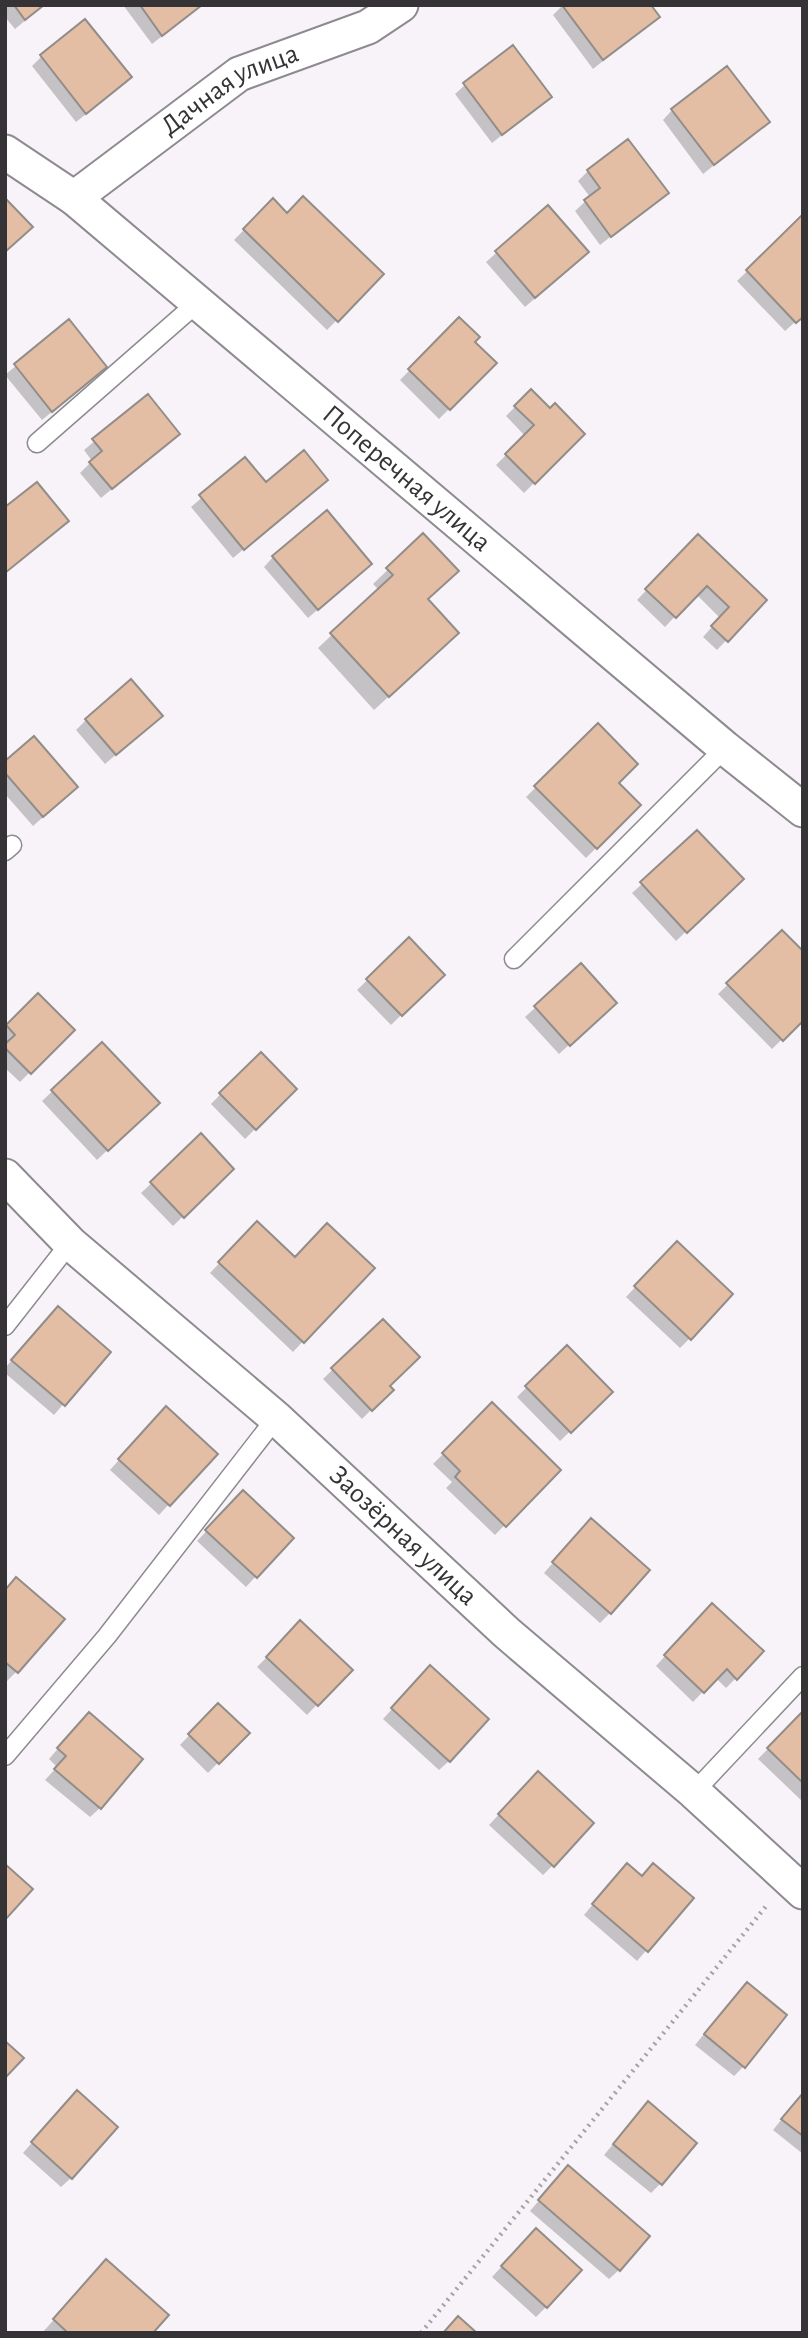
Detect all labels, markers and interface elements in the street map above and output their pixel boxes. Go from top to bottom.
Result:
street label: Дачная улица [156,39,303,141]
street label: Поперечная улица [317,400,496,557]
street label: Заозёрная улица [324,1461,482,1611]

